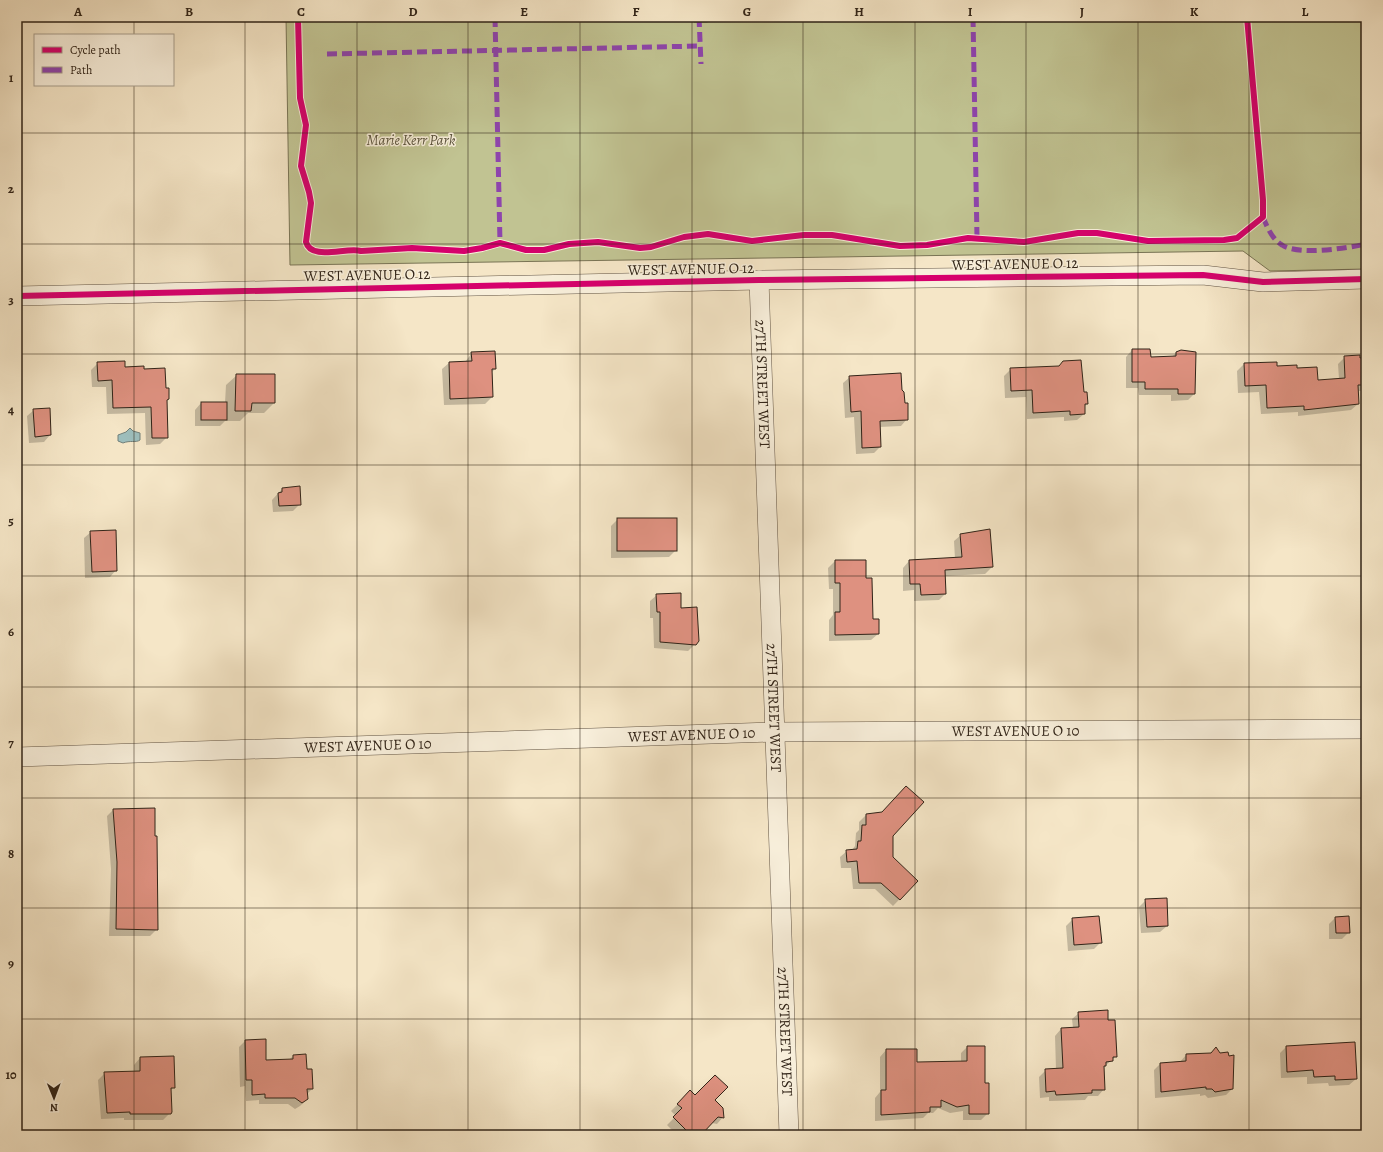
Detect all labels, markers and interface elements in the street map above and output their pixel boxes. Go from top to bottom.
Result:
text: A [73,3,83,20]
text: B [185,3,193,20]
text: C [297,3,305,20]
text: D [408,3,418,20]
text: E [520,3,528,20]
text: F [633,3,640,20]
text: G [743,3,751,20]
text: H [854,3,864,20]
text: I [968,3,973,20]
text: J [1080,3,1084,20]
text: K [1190,3,1199,20]
text: L [1302,3,1309,20]
legend [34,34,174,86]
text: Cycle path [70,42,121,58]
text: Path [70,62,93,78]
text: 1 [9,69,14,86]
park label: Marie Kerr Park [367,130,456,150]
text: 2 [8,180,15,197]
street label: WEST AVENUE O 12 [951,253,1078,275]
street label: WEST AVENUE O 12 [627,258,754,280]
street label: WEST AVENUE O 12 [303,264,430,286]
text: 3 [8,291,14,308]
street label: 27TH STREET WEST [750,319,775,450]
text: 4 [8,401,14,418]
text: 5 [8,512,14,529]
text: 6 [8,623,14,640]
street label: 27TH STREET WEST [762,643,786,773]
street label: WEST AVENUE O 10 [951,720,1079,741]
street label: WEST AVENUE O 10 [627,723,756,747]
street label: WEST AVENUE O 10 [303,733,432,758]
text: 7 [8,734,14,751]
text: 8 [8,845,14,862]
text: 9 [8,955,14,972]
street label: 27TH STREET WEST [773,967,798,1097]
text: 10 [5,1066,17,1083]
north arrow [34,1078,74,1118]
text: N [50,1100,58,1115]

